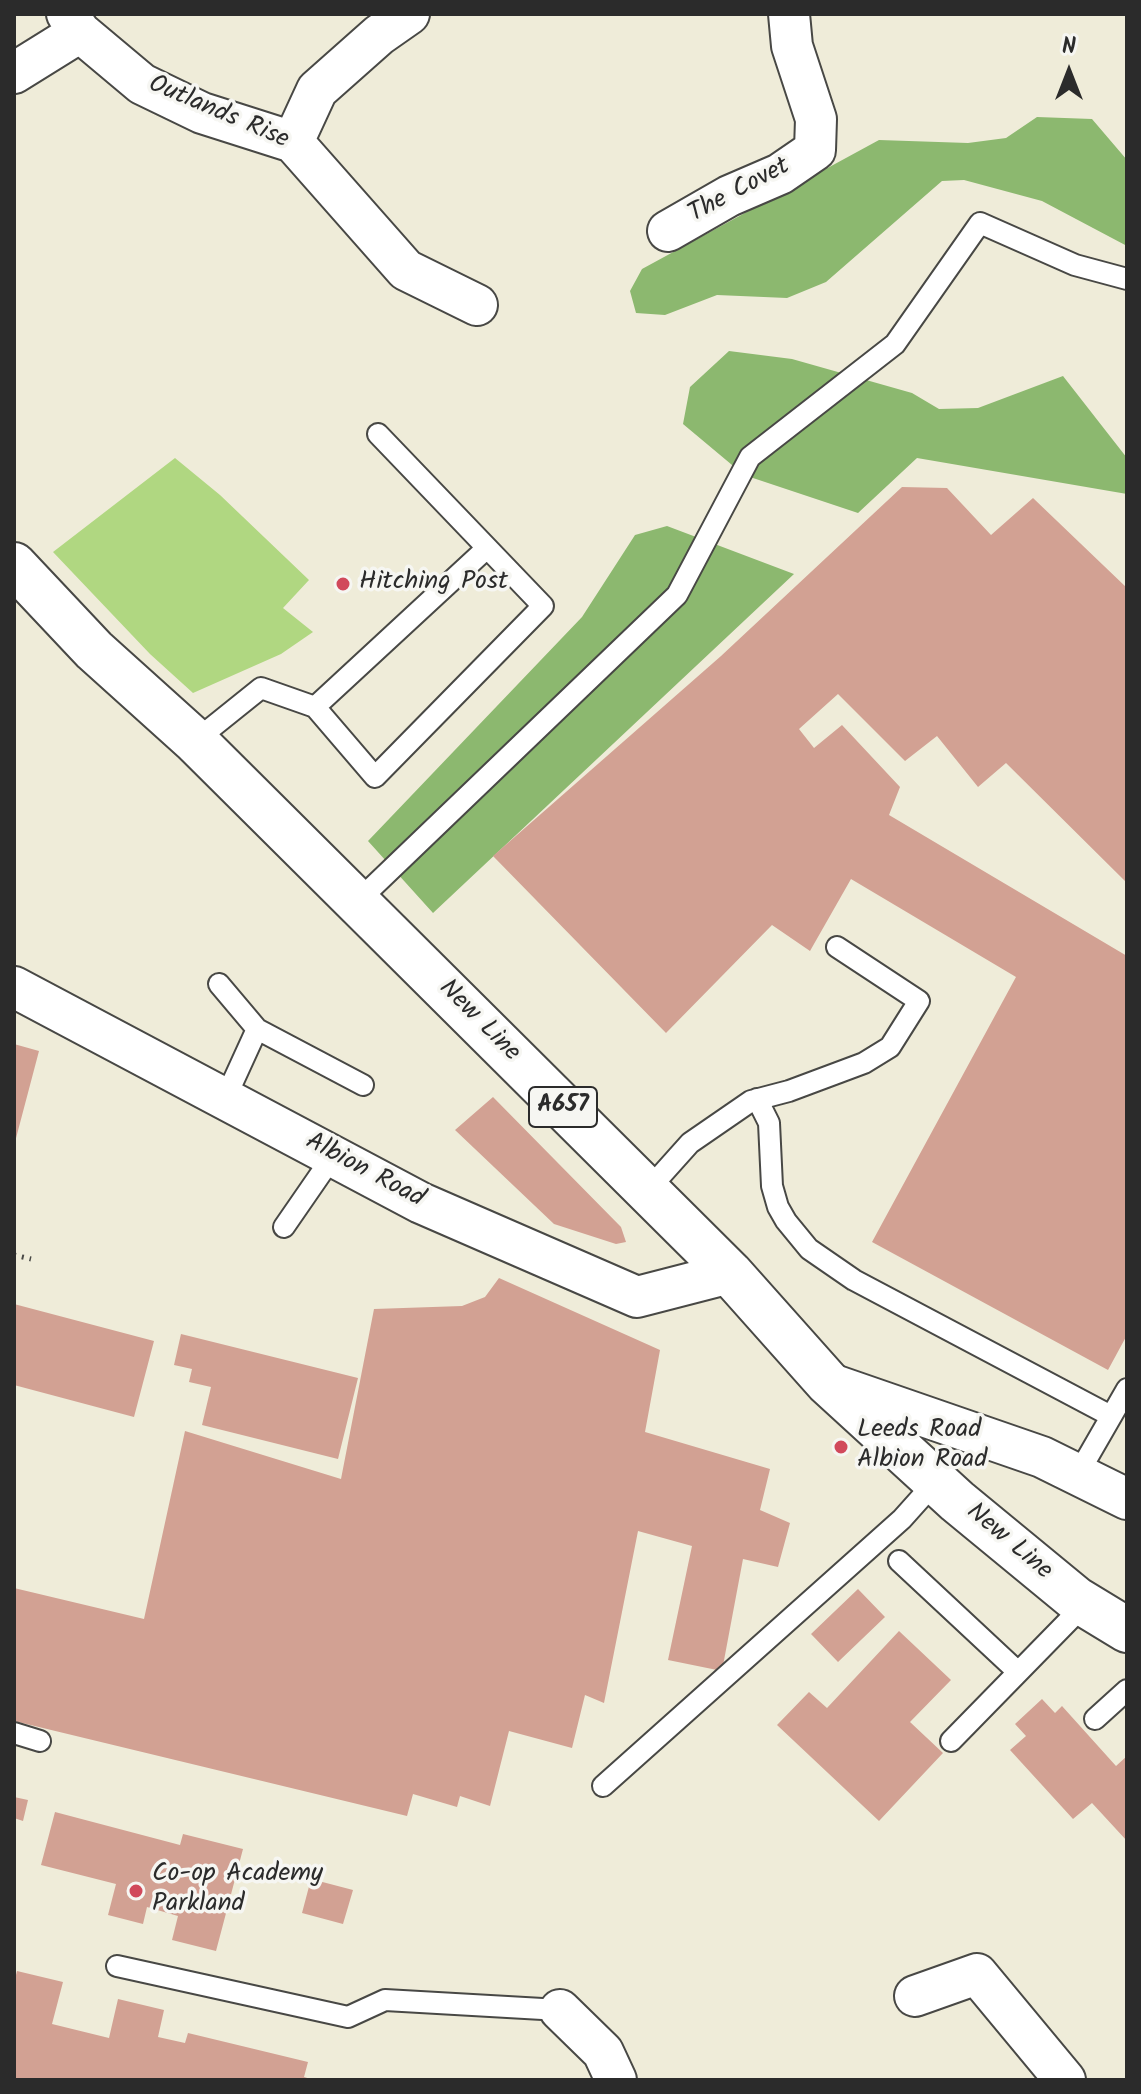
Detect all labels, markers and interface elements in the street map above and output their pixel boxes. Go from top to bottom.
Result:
text: N [1062,30,1076,65]
north arrow [1029,32,1109,112]
street label: Outlands Rise [143,70,293,158]
street label: The Covet [684,152,796,232]
place label: Hitching Post [359,568,508,600]
marker: Hitching Post [334,575,352,593]
street label: New Line [430,974,526,1070]
road number: A657 [529,1087,597,1127]
street label: Albion Road [299,1128,429,1216]
place label: Leeds Road Albion Road [857,1416,987,1478]
marker: Leeds Road Albion Road [832,1438,850,1456]
street label: New Line [958,1498,1058,1588]
place label: Co-op Academy Parkland [152,1860,323,1922]
marker: Co-op Academy Parkland [127,1882,145,1900]

